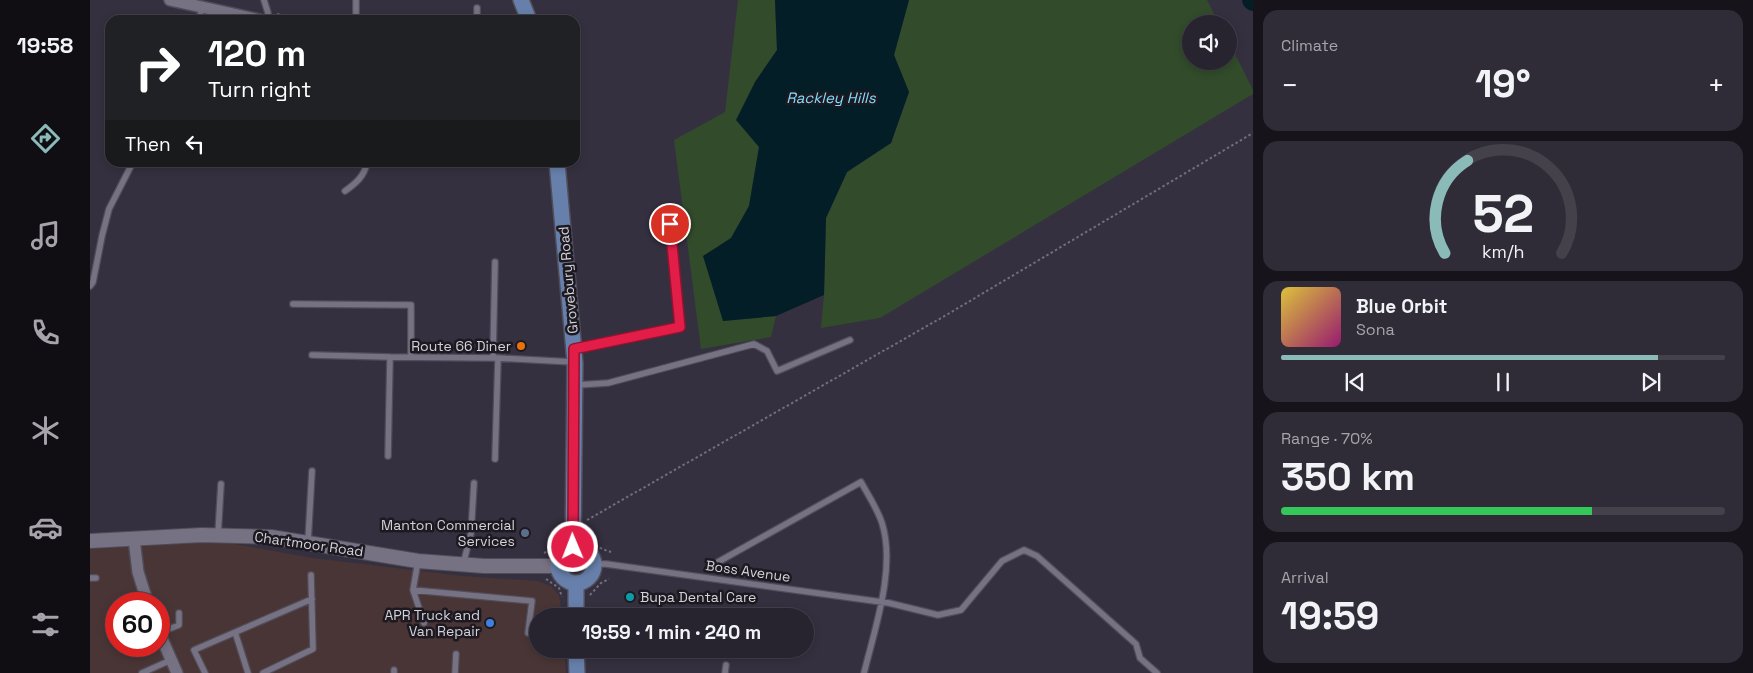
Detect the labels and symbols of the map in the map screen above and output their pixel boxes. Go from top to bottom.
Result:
water label: Rackley Hills [786,88,877,107]
pin [649,203,691,245]
street label: Grovebury Road [554,226,582,334]
place label: Route 66 Diner [411,337,511,355]
marker: Route 66 Diner [515,340,527,352]
place label: Manton Commercial Services [381,516,515,550]
position arrow [546,520,598,572]
street label: Chartmoor Road [253,527,365,561]
marker: Manton Commercial Services [519,527,531,539]
street label: Boss Avenue [704,556,792,586]
place label: Bupa Dental Care [640,588,756,606]
marker: Bupa Dental Care [624,591,636,603]
speed limit sign: 60 [105,592,170,657]
place label: APR Truck and Van Repair [385,606,480,640]
marker: APR Truck and Van Repair [484,617,496,629]

